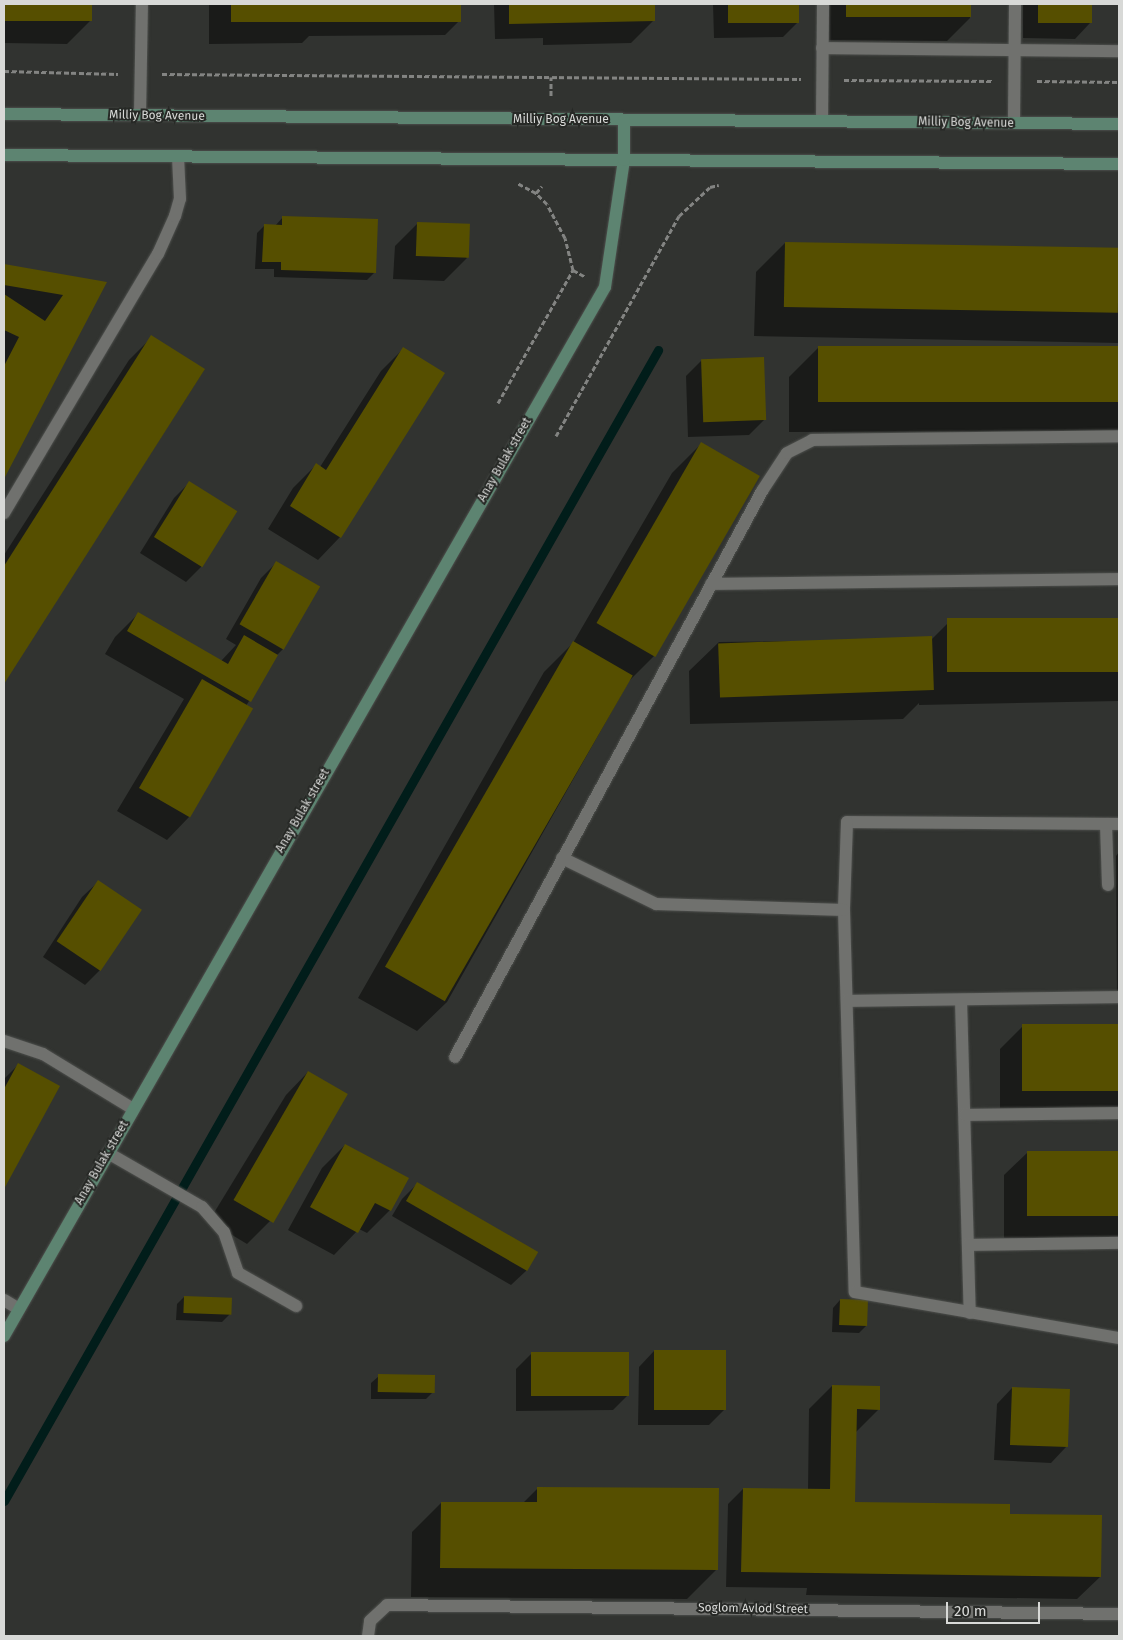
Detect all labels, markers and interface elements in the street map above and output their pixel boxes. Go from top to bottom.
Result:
street label: Milliy Bog Avenue [109,108,205,124]
street label: Milliy Bog Avenue [513,113,609,127]
street label: Milliy Bog Avenue [918,115,1014,131]
street label: Anay Bulak street [475,415,535,505]
street label: Anay Bulak street [273,766,333,856]
street label: Anay Bulak street [72,1118,132,1208]
scale bar [948,1592,1042,1624]
street label: Soglom Avlod Street [698,1601,808,1617]
text: 20 m [954,1602,987,1620]

